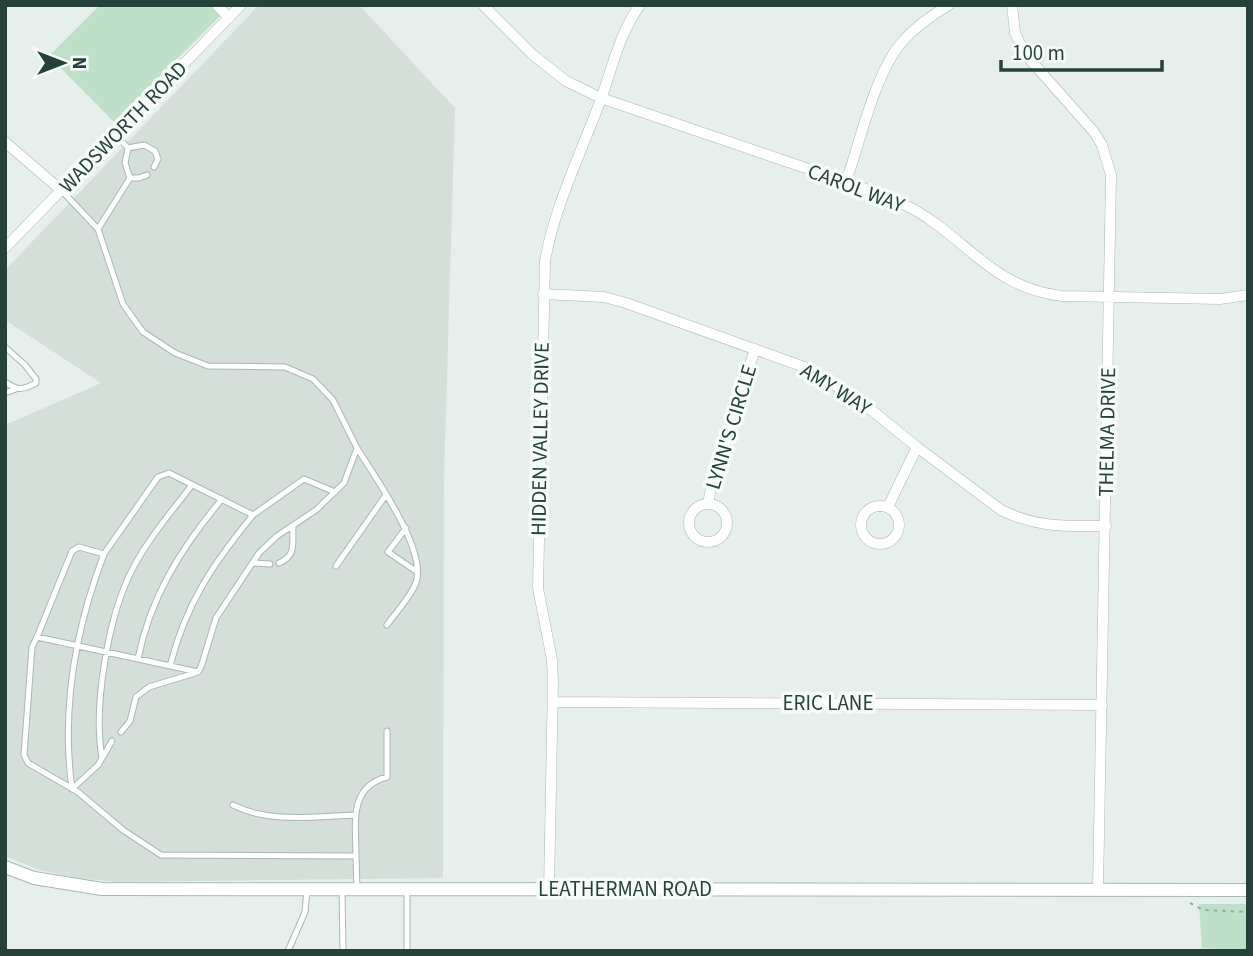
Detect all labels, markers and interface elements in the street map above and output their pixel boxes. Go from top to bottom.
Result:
north arrow [28,28,98,98]
scale bar [1001,28,1162,72]
text: 100 m [1012,38,1065,68]
street label: WADSWORTH ROAD [52,54,194,200]
text: N [65,57,92,69]
street label: CAROL WAY [803,156,910,221]
street label: HIDDEN VALLEY DRIVE [523,342,557,536]
street label: AMY WAY [795,355,878,423]
street label: LYNN'S CIRCLE [698,361,764,493]
street label: THELMA DRIVE [1091,367,1123,497]
street label: ERIC LANE [782,688,874,718]
street label: LEATHERMAN ROAD [538,874,712,904]

